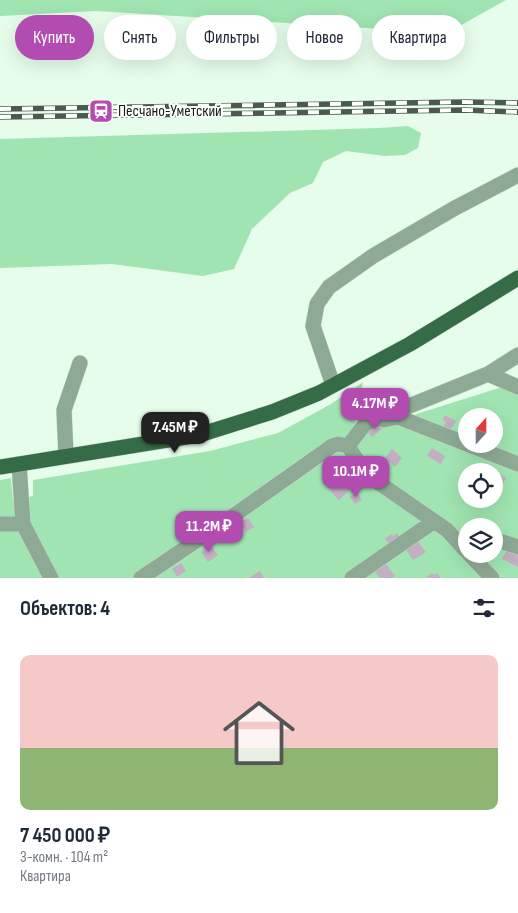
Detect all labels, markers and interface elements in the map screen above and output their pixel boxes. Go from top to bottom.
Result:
chip: Купить [15,15,94,60]
chip: Снять [104,15,176,60]
chip: Фильтры [186,15,277,60]
chip: Новое [287,15,362,60]
chip: Квартира [372,15,465,60]
station icon: Песчано-Уметский [88,98,114,124]
place label: Песчано-Уметский [118,102,222,121]
pin: 4.17M ₽ [329,388,421,430]
text: 4.17M ₽ [352,394,398,413]
north arrow [458,408,502,452]
map controls [458,408,503,563]
pin: 7.45M ₽ [129,412,221,454]
text: 7.45M ₽ [152,418,198,437]
pin: 10.1M ₽ [310,456,402,498]
text: 10.1M ₽ [333,462,379,481]
button: locate [458,463,503,508]
pin: 11.2M ₽ [163,510,255,553]
text: 11.2M ₽ [186,517,232,536]
button: layers [458,518,503,563]
icon: filters [470,594,498,622]
text: Объектов: 4 [20,596,110,621]
icon: home [214,688,304,778]
text: 7 450 000 ₽ [20,823,110,848]
text: 3-комн. · 104 m² [20,848,108,867]
text: Квартира [20,867,71,886]

